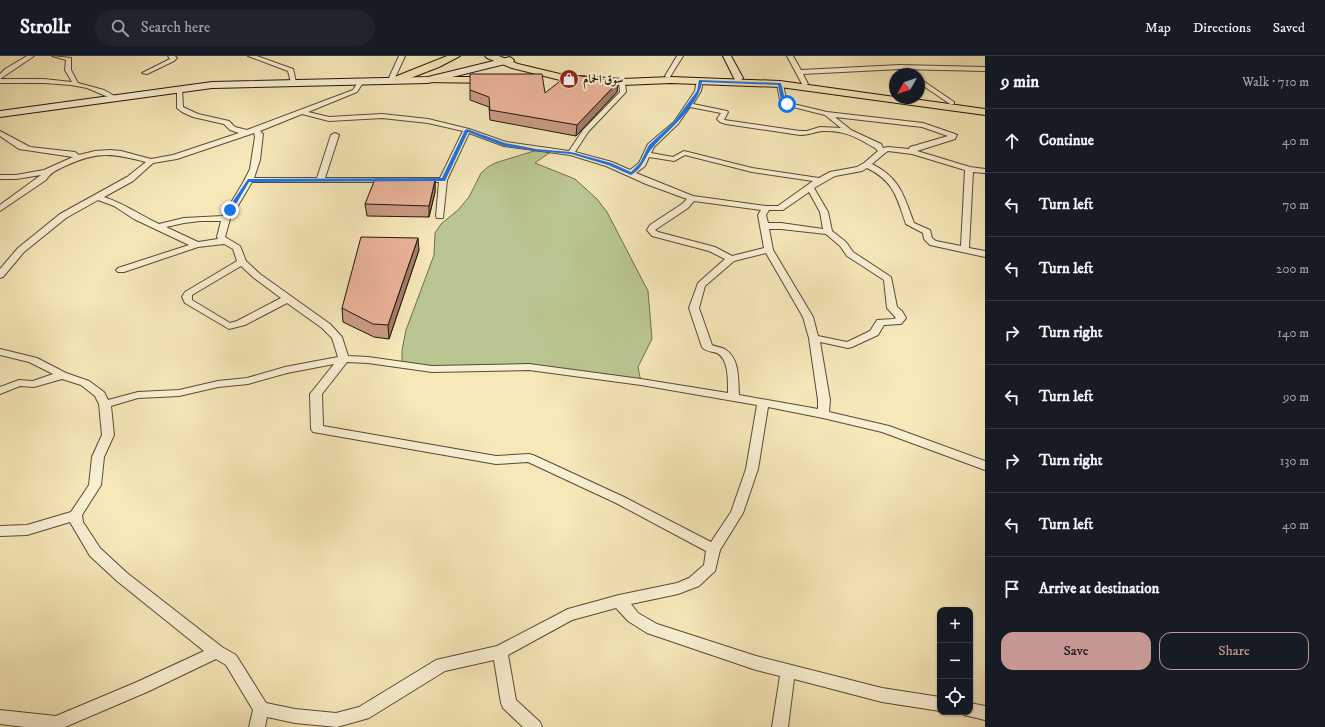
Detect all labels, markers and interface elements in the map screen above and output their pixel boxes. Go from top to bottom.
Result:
search box [95,10,375,46]
text: Strollr [20,16,71,39]
icon: search [109,17,131,39]
text: Search here [141,18,210,37]
text: Map [1145,19,1171,37]
text: Directions [1193,19,1251,37]
text: Saved [1273,19,1305,37]
shop icon: سوق الحمام [558,68,580,90]
north arrow [889,68,925,104]
text: 9 min [1001,71,1039,93]
place label: سوق الحمام [583,72,624,90]
text: Walk · 710 m [1242,74,1309,90]
route start [778,95,796,113]
icon: ahead [1001,130,1023,152]
text: Continue [1039,131,1094,150]
text: 40 m [1282,133,1309,149]
icon: left [1001,194,1023,216]
text: Turn left [1039,195,1093,214]
text: 70 m [1283,197,1309,213]
route end [221,201,239,219]
icon: left [1001,258,1023,280]
text: Turn left [1039,259,1093,278]
text: 200 m [1276,261,1309,277]
icon: right [1001,322,1023,344]
text: Turn right [1039,323,1102,342]
text: 140 m [1277,325,1309,341]
icon: left [1001,386,1023,408]
text: Turn left [1039,387,1093,406]
text: 90 m [1283,389,1309,405]
icon: right [1001,450,1023,472]
text: Turn right [1039,451,1102,470]
text: 130 m [1280,453,1309,469]
icon: left [1001,514,1023,536]
text: Turn left [1039,515,1093,534]
text: 40 m [1282,517,1309,533]
icon: arrive [1001,578,1023,600]
text: Arrive at destination [1039,579,1159,598]
map controls [937,607,973,715]
button: + [937,607,973,643]
button: Save [1001,632,1151,670]
button: Share [1159,632,1309,670]
button: − [937,643,973,679]
button: locate [937,679,973,715]

